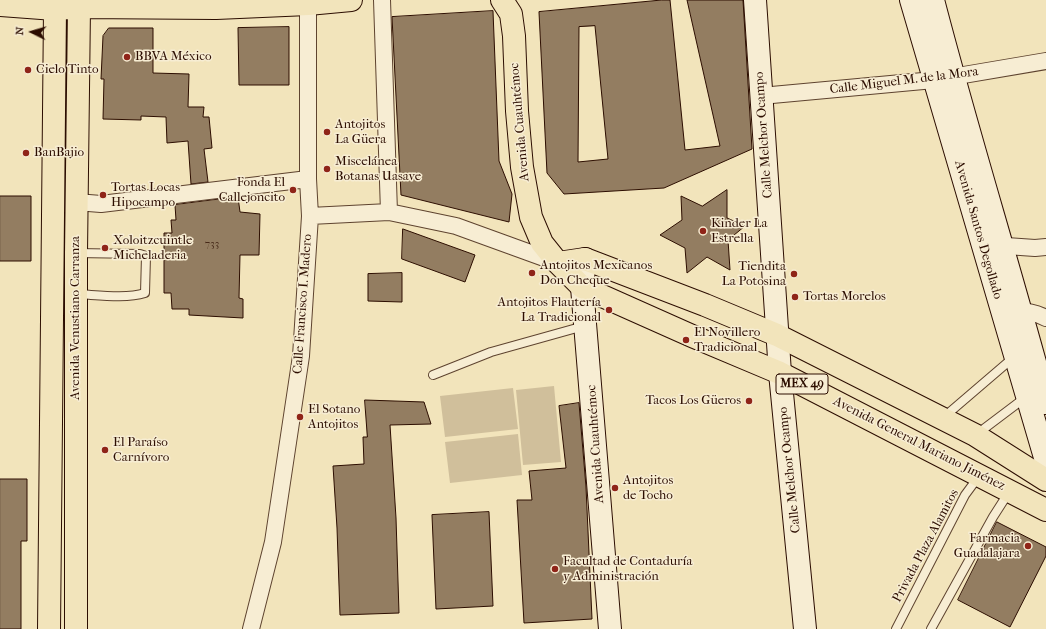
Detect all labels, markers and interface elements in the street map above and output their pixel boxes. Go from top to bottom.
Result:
north arrow [12,12,52,52]
text: N [13,26,26,36]
place label: BBVA México [135,49,212,65]
marker: BBVA México [122,52,132,62]
place label: Cielo Tinto [36,62,99,78]
street label: Avenida Cuauhtémoc [507,62,533,182]
street label: Calle Miguel M. de la Mora [829,64,979,98]
marker: Cielo Tinto [23,65,33,75]
street label: Calle Melchor Ocampo [752,71,776,199]
place label: Antojitos La Güera [335,117,386,148]
marker: Antojitos La Güera [322,127,332,137]
place label: BanBajio [34,145,84,161]
marker: BanBajio [21,148,31,158]
place label: Miscelánea Botanas Uasave [335,154,421,185]
street label: Avenida Santos Degollado [951,159,1005,301]
marker: Miscelánea Botanas Uasave [322,164,332,174]
place label: Fonda El Callejoncito [219,175,285,206]
place label: Tortas Locas Hipocampo [111,180,180,211]
marker: Fonda El Callejoncito [288,185,298,195]
marker: Tortas Locas Hipocampo [98,190,108,200]
place label: Kinder La Estrella [711,216,767,247]
marker: Kinder La Estrella [698,226,708,236]
place label: Xoloitzcuintle Micheladeria [113,233,192,264]
street label: Calle Francisco I. Madero [290,233,316,375]
street label: Avenida Venustiano Carranza [68,236,84,400]
house number: 733 [205,237,219,251]
marker: Xoloitzcuintle Micheladeria [100,243,110,253]
place label: Antojitos Mexicanos Don Cheque [540,258,652,289]
place label: Tiendita La Potosina [722,259,786,290]
marker: Antojitos Mexicanos Don Cheque [527,268,537,278]
marker: Tiendita La Potosina [789,269,799,279]
place label: Tortas Morelos [803,289,886,305]
marker: Tortas Morelos [790,292,800,302]
place label: Antojitos Flautería La Tradicional [498,295,601,326]
marker: Antojitos Flautería La Tradicional [604,305,614,315]
place label: El Novillero Tradicional [694,325,760,356]
marker: El Novillero Tradicional [681,335,691,345]
road number: MEX 49 [776,374,828,394]
street label: Avenida Cuauhtémoc [584,384,608,504]
place label: Tacos Los Güeros [646,393,741,409]
street label: Avenida General Mariano Jiménez [830,394,1008,494]
marker: Tacos Los Güeros [744,396,754,406]
place label: El Sotano Antojitos [308,402,360,433]
street label: Calle Melchor Ocampo [776,406,804,534]
marker: El Sotano Antojitos [295,412,305,422]
place label: El Paraíso Carnívoro [113,435,169,466]
marker: El Paraíso Carnívoro [100,445,110,455]
place label: Antojitos de Tocho [623,473,673,504]
marker: Antojitos de Tocho [610,483,620,493]
street label: Privada Plaza Alamitos [890,487,962,605]
place label: Farmacia Guadalajara [954,531,1020,562]
marker: Farmacia Guadalajara [1023,541,1033,551]
place label: Facultad de Contaduría y Administración [563,554,692,585]
marker: Facultad de Contaduría y Administración [550,564,560,574]

